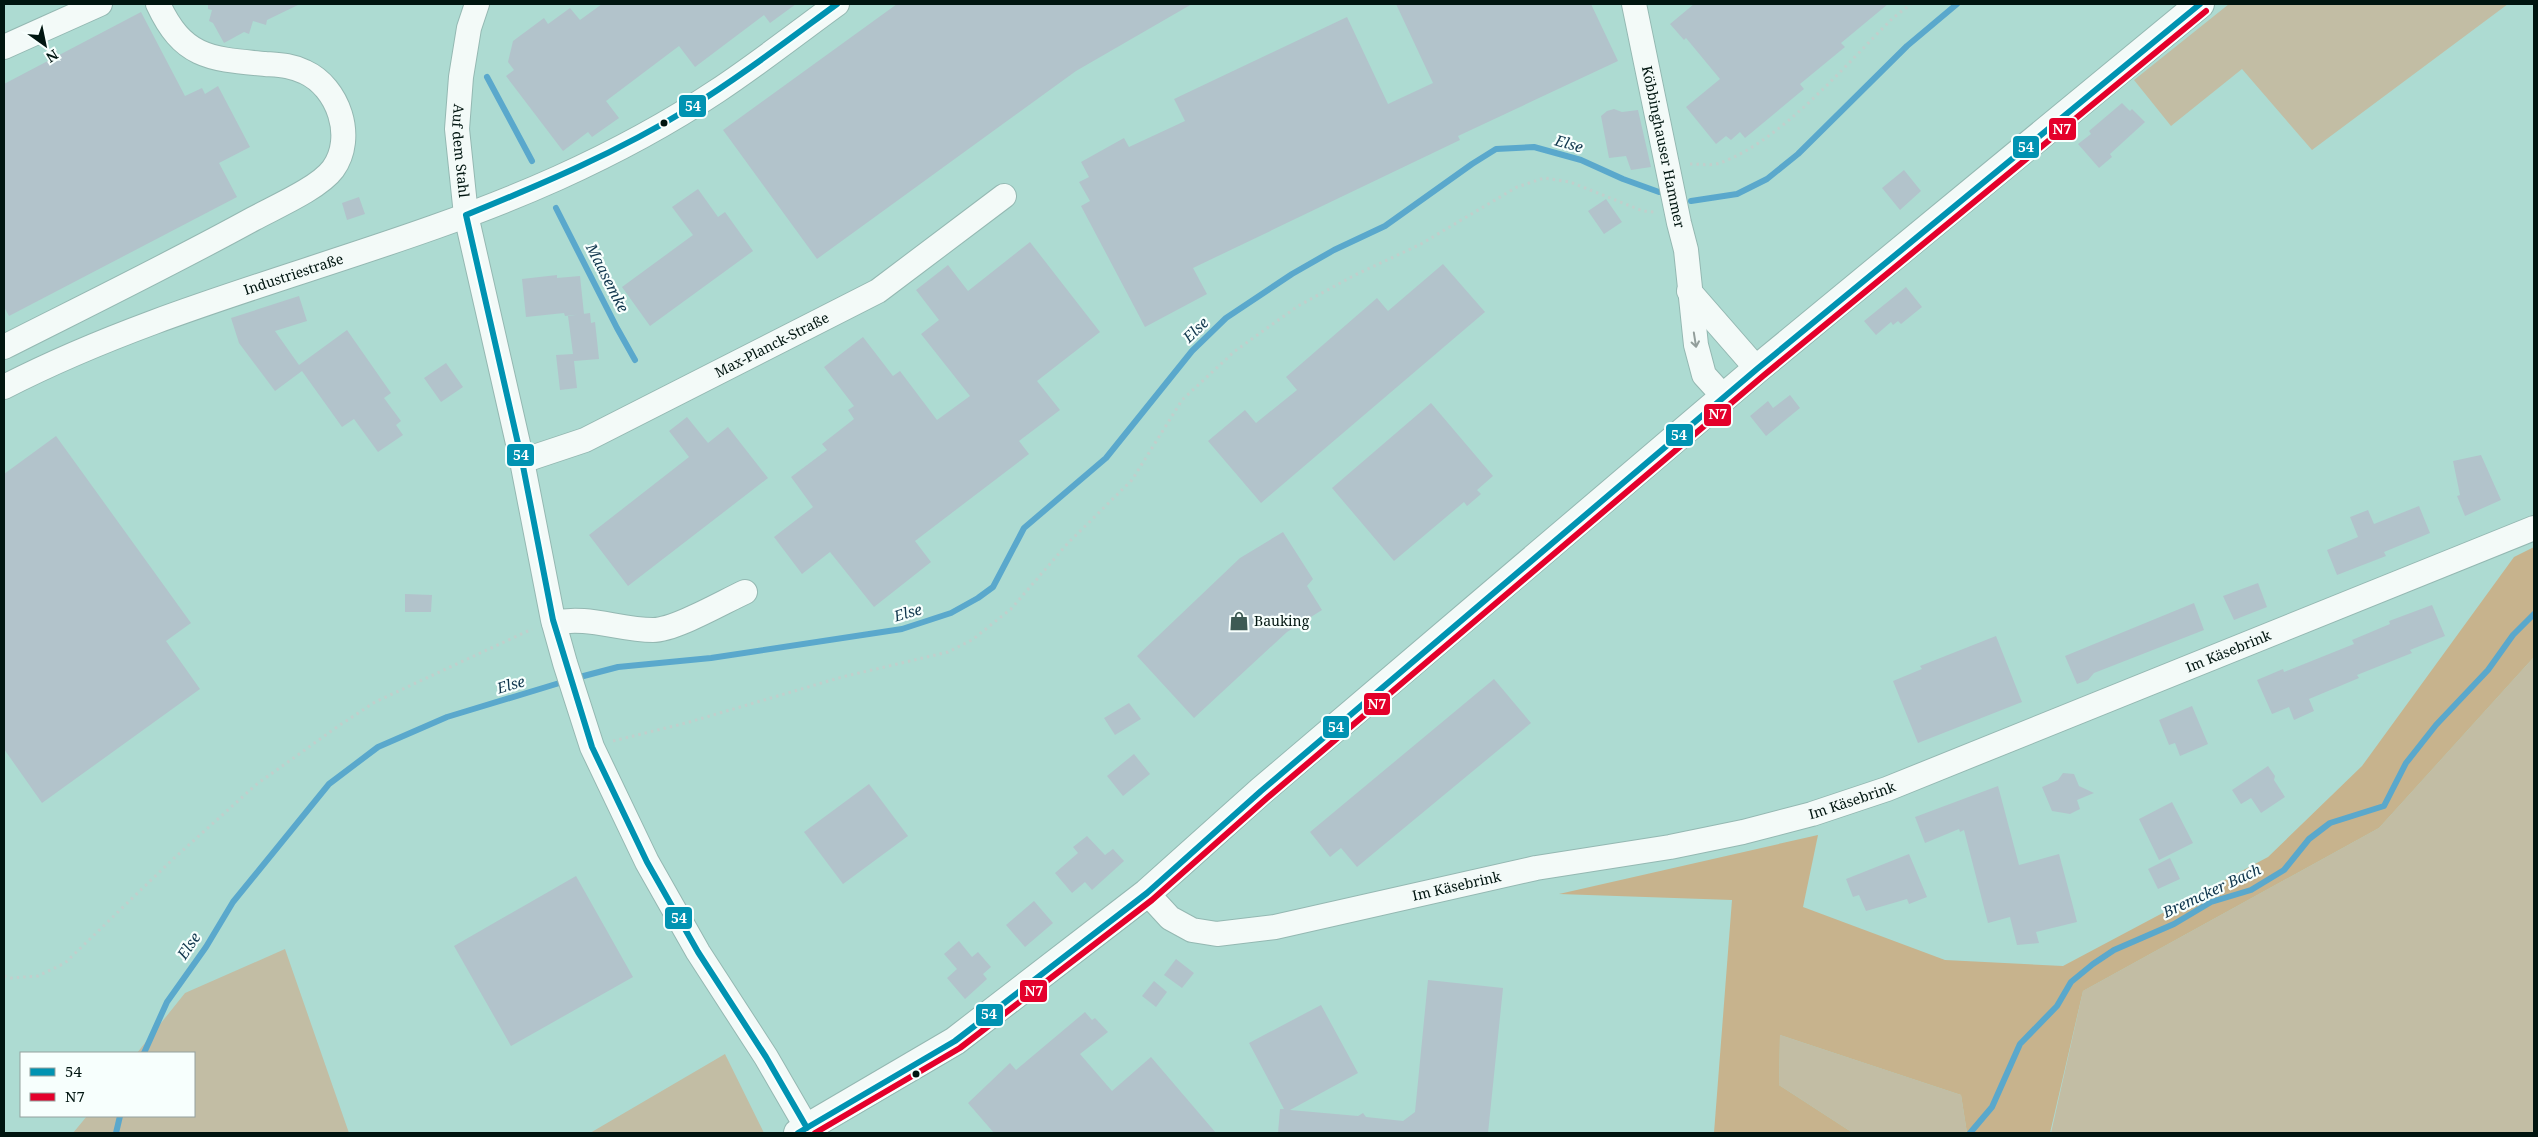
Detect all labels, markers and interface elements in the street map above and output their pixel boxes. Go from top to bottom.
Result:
north arrow [20,20,70,70]
text: N [43,45,62,67]
street label: Köbbinghauser Hammer [1638,64,1690,231]
line badge: 54 [678,94,707,118]
text: 54 [685,96,701,115]
street label: Auf dem Stahl [448,103,474,199]
line badge: N7 [2048,117,2077,141]
unlabelled marker [659,118,669,128]
text: N7 [2053,119,2072,138]
water label: Else [1552,129,1586,157]
line badge: 54 [2012,135,2040,159]
text: 54 [2018,137,2034,156]
water label: Maasemke [582,239,634,316]
street label: Industriestraße [241,249,346,299]
street label: Max-Planck-Straße [711,308,832,382]
water label: Else [1177,312,1213,347]
one-way arrow [1691,331,1701,347]
line badge: N7 [1703,403,1732,427]
text: N7 [1709,404,1728,423]
line badge: 54 [1665,423,1694,447]
text: 54 [1671,425,1687,444]
line badge: 54 [506,443,535,467]
text: 54 [513,445,529,464]
water label: Else [890,598,925,626]
shop icon: Bauking [1228,610,1250,632]
place label: Bauking [1254,611,1310,630]
street label: Im Käsebrink [2183,625,2274,677]
water label: Else [493,670,528,698]
line badge: N7 [1363,692,1391,716]
text: N7 [1368,694,1387,713]
line badge: 54 [1322,715,1350,739]
text: 54 [1328,717,1344,736]
street label: Im Käsebrink [1807,776,1899,823]
water label: Bremcker Bach [2158,859,2264,922]
street label: Im Käsebrink [1410,866,1504,905]
line badge: 54 [664,906,693,930]
text: 54 [671,908,687,927]
water label: Else [171,928,205,964]
line badge: N7 [1019,979,1048,1003]
text: N7 [1025,981,1044,1000]
line badge: 54 [975,1003,1004,1027]
text: 54 [981,1004,997,1023]
legend [20,1052,195,1117]
text: 54 [65,1061,82,1081]
unlabelled marker [911,1069,921,1079]
text: N7 [65,1086,85,1106]

